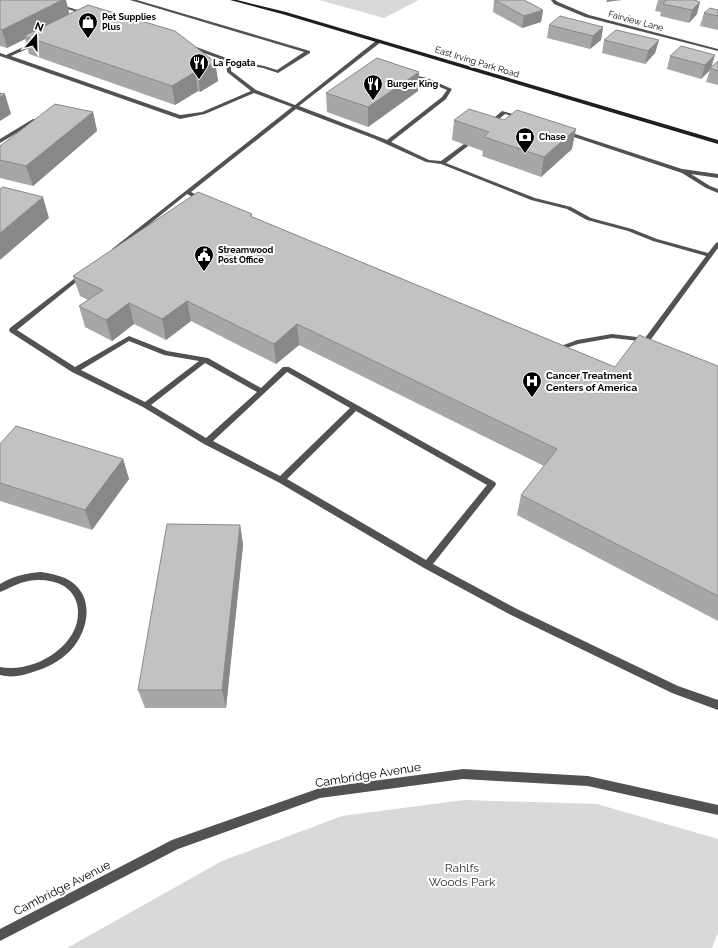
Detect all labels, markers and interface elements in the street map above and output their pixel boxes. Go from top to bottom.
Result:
street label: Fairview Lane [607,9,665,33]
shop icon: Pet Supplies Plus [77,11,99,39]
place label: Pet Supplies Plus [102,12,156,32]
north arrow [16,16,56,56]
text: N [33,20,45,35]
street label: East Irving Park Road [434,44,521,80]
restaurant icon: La Fogata [188,52,210,80]
place label: La Fogata [213,58,255,68]
restaurant icon: Burger King [362,73,384,101]
place label: Burger King [387,79,438,89]
bank icon: Chase [514,126,536,154]
place label: Chase [539,132,566,142]
public building icon: Streamwood Post Office [193,244,215,272]
place label: Streamwood Post Office [218,245,273,265]
hospital icon: Cancer Treatment Centers of America [521,370,543,398]
place label: Cancer Treatment Centers of America [546,370,637,393]
street label: Cambridge Avenue [314,760,422,790]
street label: Cambridge Avenue [11,858,113,918]
park label: Rahlfs Woods Park [429,861,496,889]

